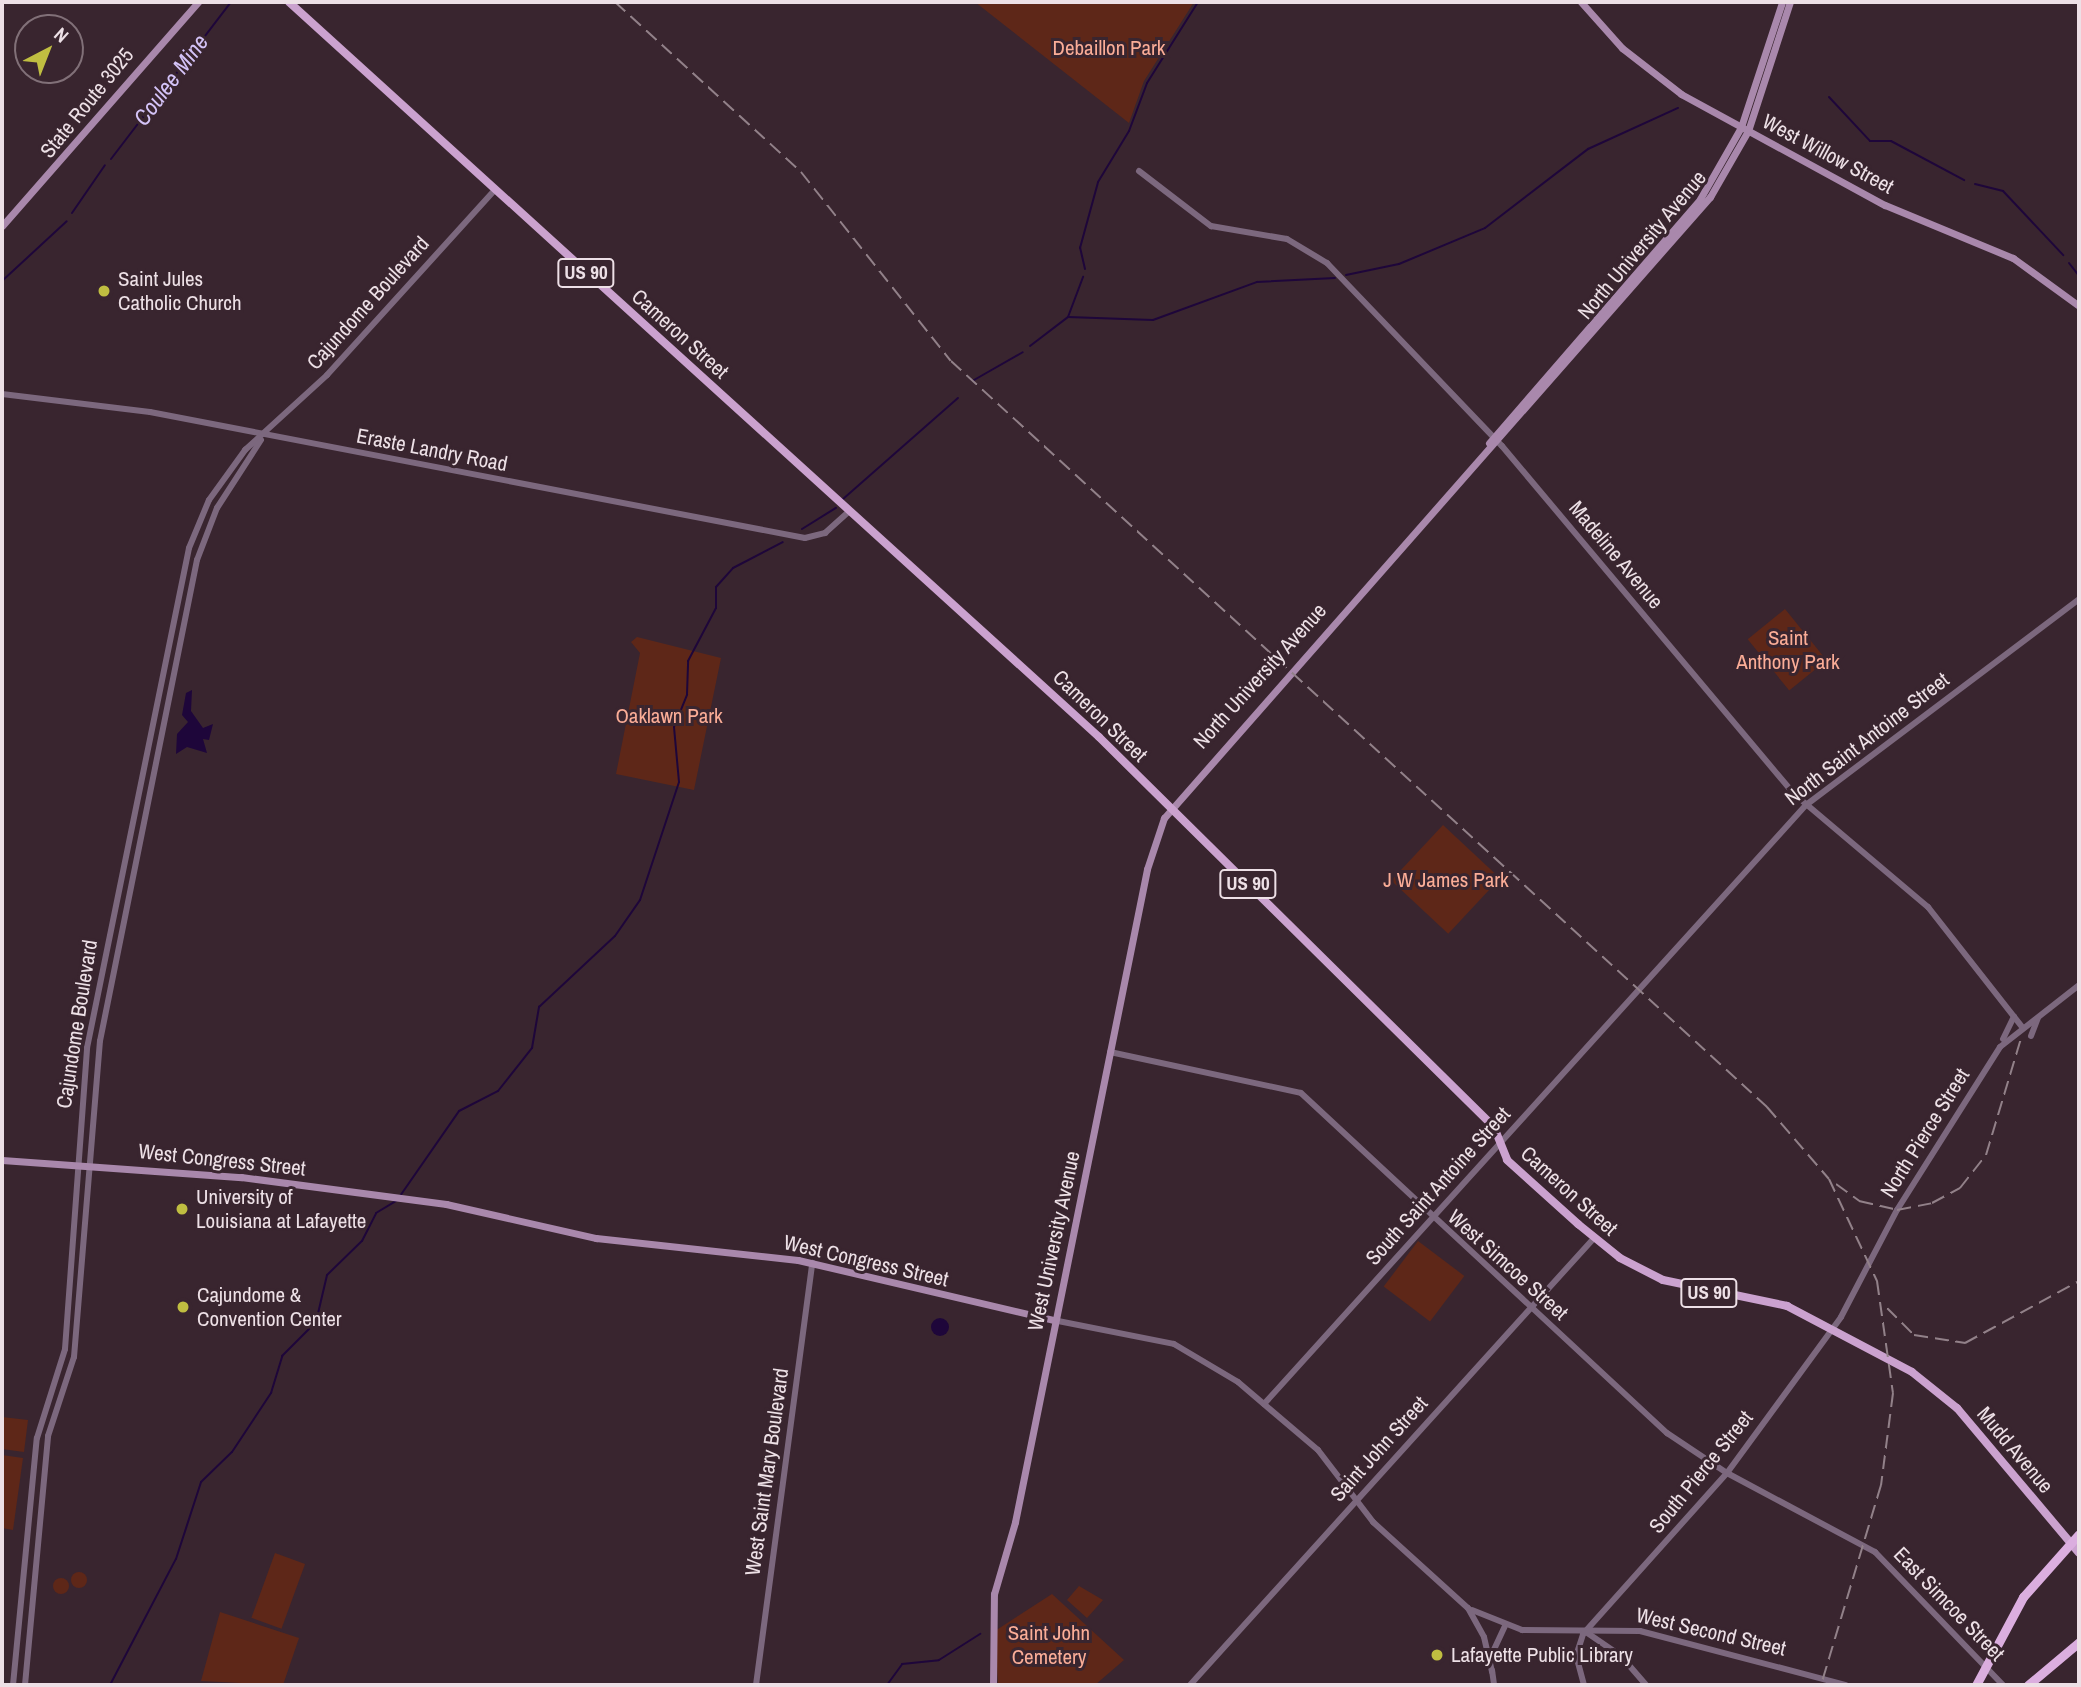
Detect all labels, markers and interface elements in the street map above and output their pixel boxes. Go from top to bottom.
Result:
north arrow [14,14,84,84]
text: N [49,21,75,48]
water label: Coulee Mine [128,29,214,131]
park label: Debaillon Park [1053,35,1165,61]
street label: State Route 3025 [35,43,139,163]
street label: West Willow Street [1758,109,1898,199]
street label: North University Avenue [1572,165,1712,325]
street label: Cajundome Boulevard [302,231,434,375]
road number: US 90 [556,258,616,288]
place label: Saint Jules Catholic Church [118,266,241,316]
marker: Saint Jules Catholic Church [96,283,112,299]
street label: Cameron Street [626,284,734,384]
street label: Eraste Landry Road [354,423,510,477]
street label: Madeline Avenue [1563,496,1669,614]
street label: North University Avenue [1188,598,1332,754]
park label: Saint Anthony Park [1736,625,1840,675]
street label: Cameron Street [1048,665,1152,767]
street label: North Saint Antoine Street [1780,667,1954,811]
park label: Oaklawn Park [615,703,723,729]
park label: J W James Park [1383,867,1509,893]
road number: US 90 [1218,869,1278,900]
street label: Cajundome Boulevard [51,938,103,1110]
street label: North Pierce Street [1875,1064,1975,1202]
street label: South Saint Antoine Street [1360,1101,1516,1271]
street label: West Congress Street [137,1139,307,1181]
street label: Cameron Street [1515,1141,1623,1241]
street label: West University Avenue [1023,1148,1085,1334]
place label: University of Louisiana at Lafayette [196,1184,366,1234]
marker: University of Louisiana at Lafayette [174,1201,190,1217]
street label: West Simcoe Street [1443,1205,1573,1325]
street label: West Congress Street [781,1230,951,1292]
road number: US 90 [1679,1278,1739,1308]
place label: Cajundome & Convention Center [197,1282,342,1332]
marker: Cajundome & Convention Center [175,1299,191,1315]
street label: West Saint Mary Boulevard [740,1367,794,1577]
street label: Saint John Street [1325,1391,1433,1507]
street label: Mudd Avenue [1971,1401,2059,1499]
street label: South Pierce Street [1644,1406,1758,1538]
street label: East Simcoe Street [1888,1542,2010,1666]
street label: West Second Street [1634,1603,1788,1661]
park label: Saint John Cemetery [1008,1620,1090,1670]
place label: Lafayette Public Library [1451,1642,1633,1668]
marker: Lafayette Public Library [1429,1647,1445,1663]

